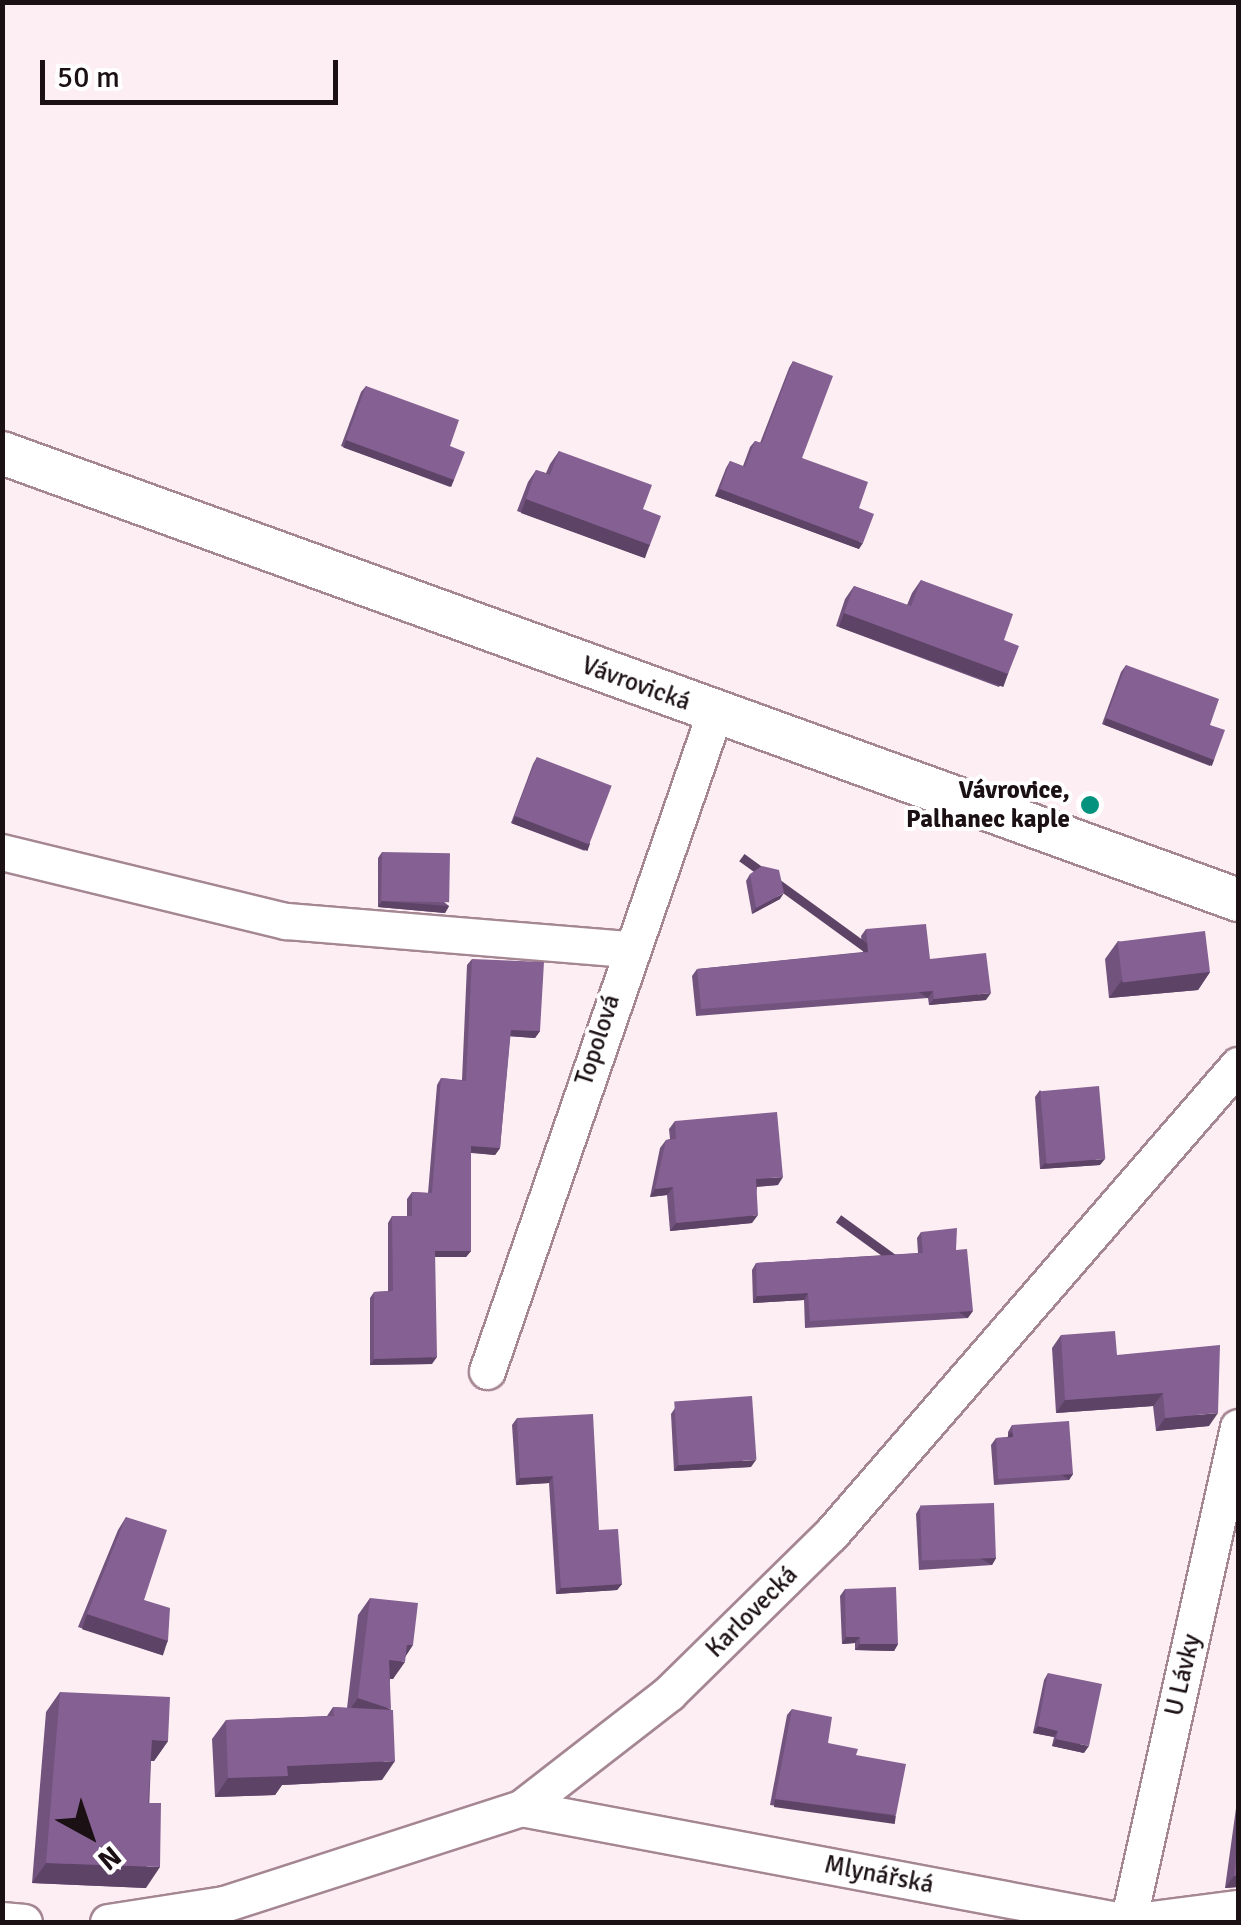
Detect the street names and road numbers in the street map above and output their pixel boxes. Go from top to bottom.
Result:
street label: Vávrovická [578,651,694,717]
street label: Topolová [569,991,627,1089]
street label: Karlovecká [700,1560,804,1664]
street label: U Lávky [1159,1631,1207,1719]
street label: Mlynářská [822,1850,936,1900]

